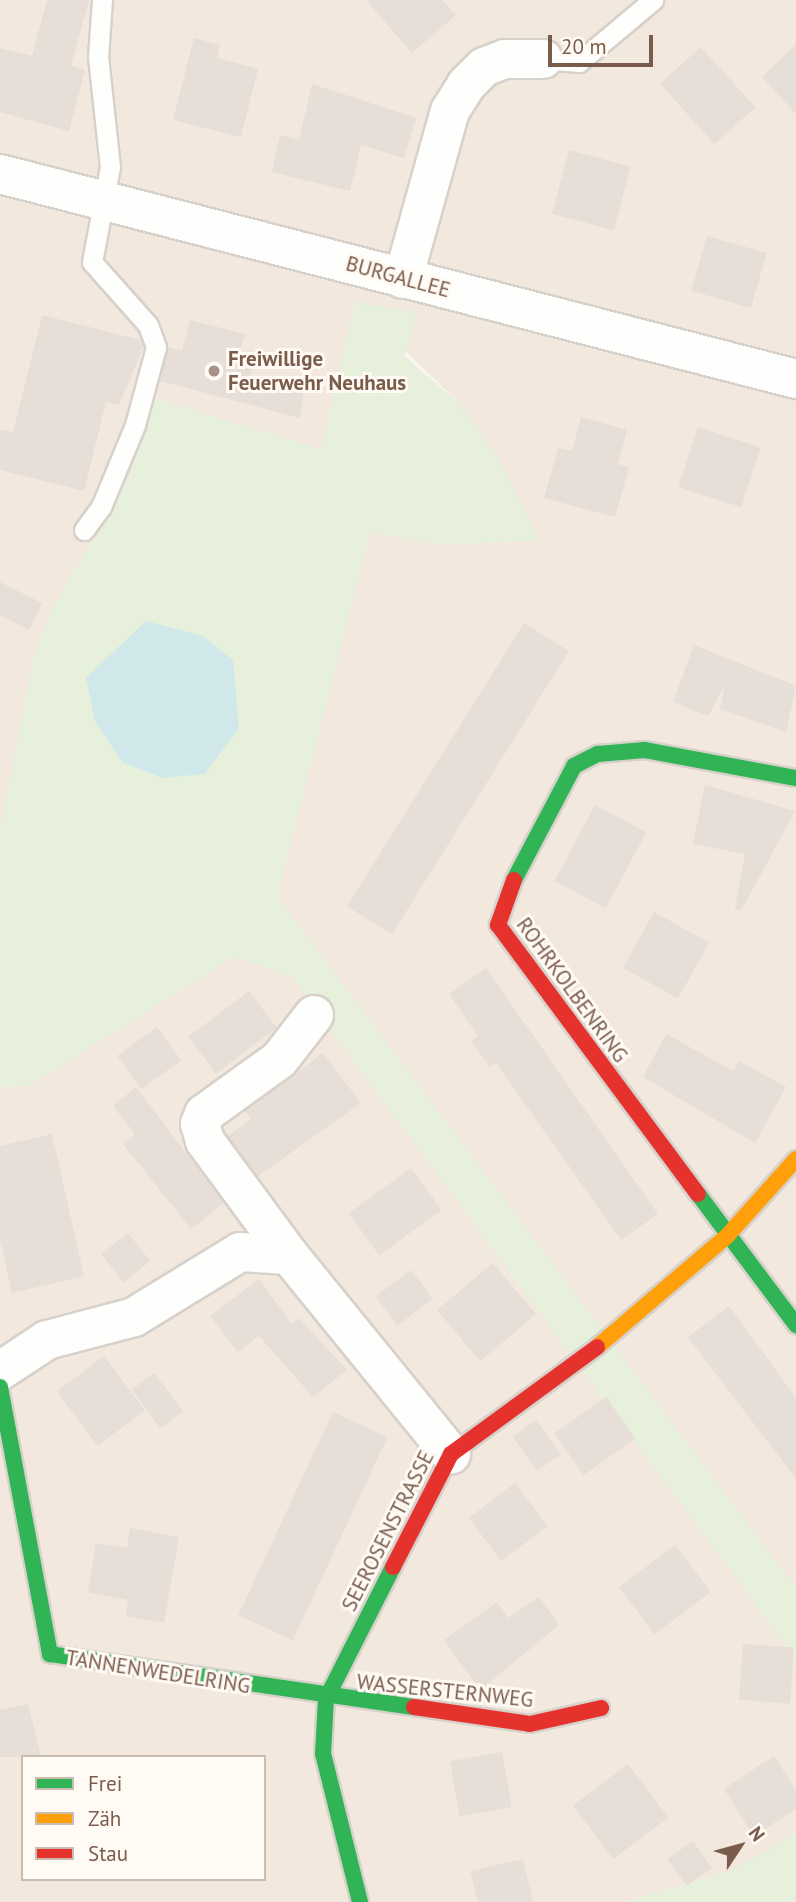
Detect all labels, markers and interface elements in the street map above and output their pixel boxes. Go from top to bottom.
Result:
scale bar [551,21,656,65]
text: 20 m [561,33,607,60]
street label: BURGALLEE [343,251,453,303]
place label: Freiwillige Feuerwehr Neuhaus [228,346,406,396]
marker: Freiwillige Feuerwehr Neuhaus [206,363,222,379]
street label: ROHRKOLBENRING [511,913,633,1067]
street label: SEEROSENSTRASSE [337,1447,439,1615]
street label: TANNENWEDELRING [64,1645,252,1699]
street label: WASSERSTERNWEG [356,1669,534,1713]
legend [21,1755,266,1881]
text: Frei [88,1770,122,1797]
text: Zäh [88,1805,121,1832]
north arrow [705,1811,775,1881]
text: N [744,1822,770,1846]
text: Stau [88,1840,128,1867]

